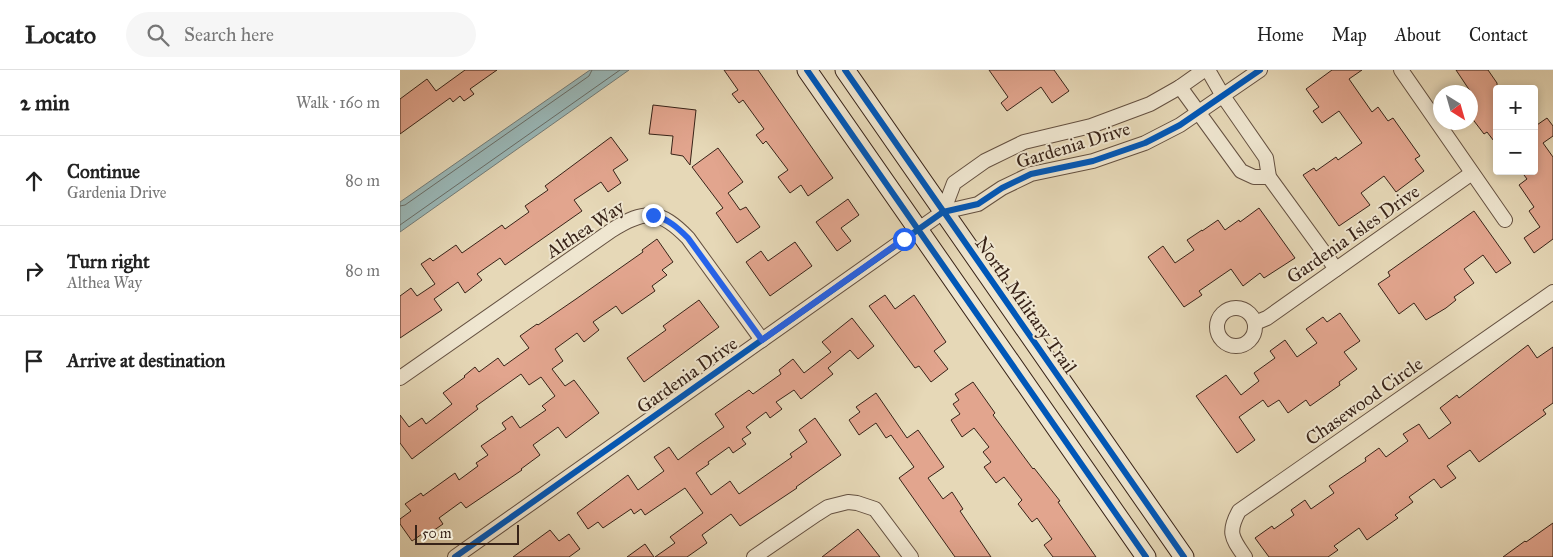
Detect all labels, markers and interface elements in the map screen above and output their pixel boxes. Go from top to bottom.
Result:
search box [126,12,476,57]
text: Locato [25,20,96,50]
icon: search [144,21,172,49]
text: Search here [184,23,274,46]
text: Home [1257,24,1304,46]
text: Map [1332,24,1367,46]
text: About [1395,24,1441,46]
text: Contact [1469,24,1528,46]
north arrow [1433,85,1478,130]
map controls [1493,85,1538,175]
button: + [1493,85,1538,130]
text: 2 min [20,90,70,116]
text: Walk · 160 m [296,93,380,112]
street label: Gardenia Drive [1013,117,1133,173]
button: − [1493,130,1538,175]
text: Continue [67,160,140,183]
icon: ahead [20,167,48,195]
text: 80 m [345,171,380,190]
street label: Gardenia Isles Drive [1282,180,1424,288]
text: Gardenia Drive [67,183,166,202]
street label: Althea Way [541,195,629,263]
route end [642,204,665,227]
route start [893,228,916,251]
street label: North Military Trail [970,232,1082,379]
text: Turn right [67,250,150,273]
icon: right [20,257,48,285]
text: 80 m [345,261,380,280]
text: Althea Way [67,273,142,292]
street label: Gardenia Drive [632,332,742,418]
icon: arrive [20,347,48,375]
text: Arrive at destination [67,349,225,372]
street label: Chasewood Circle [1301,352,1427,450]
scale bar [415,522,519,545]
text: 50 m [422,525,451,542]

